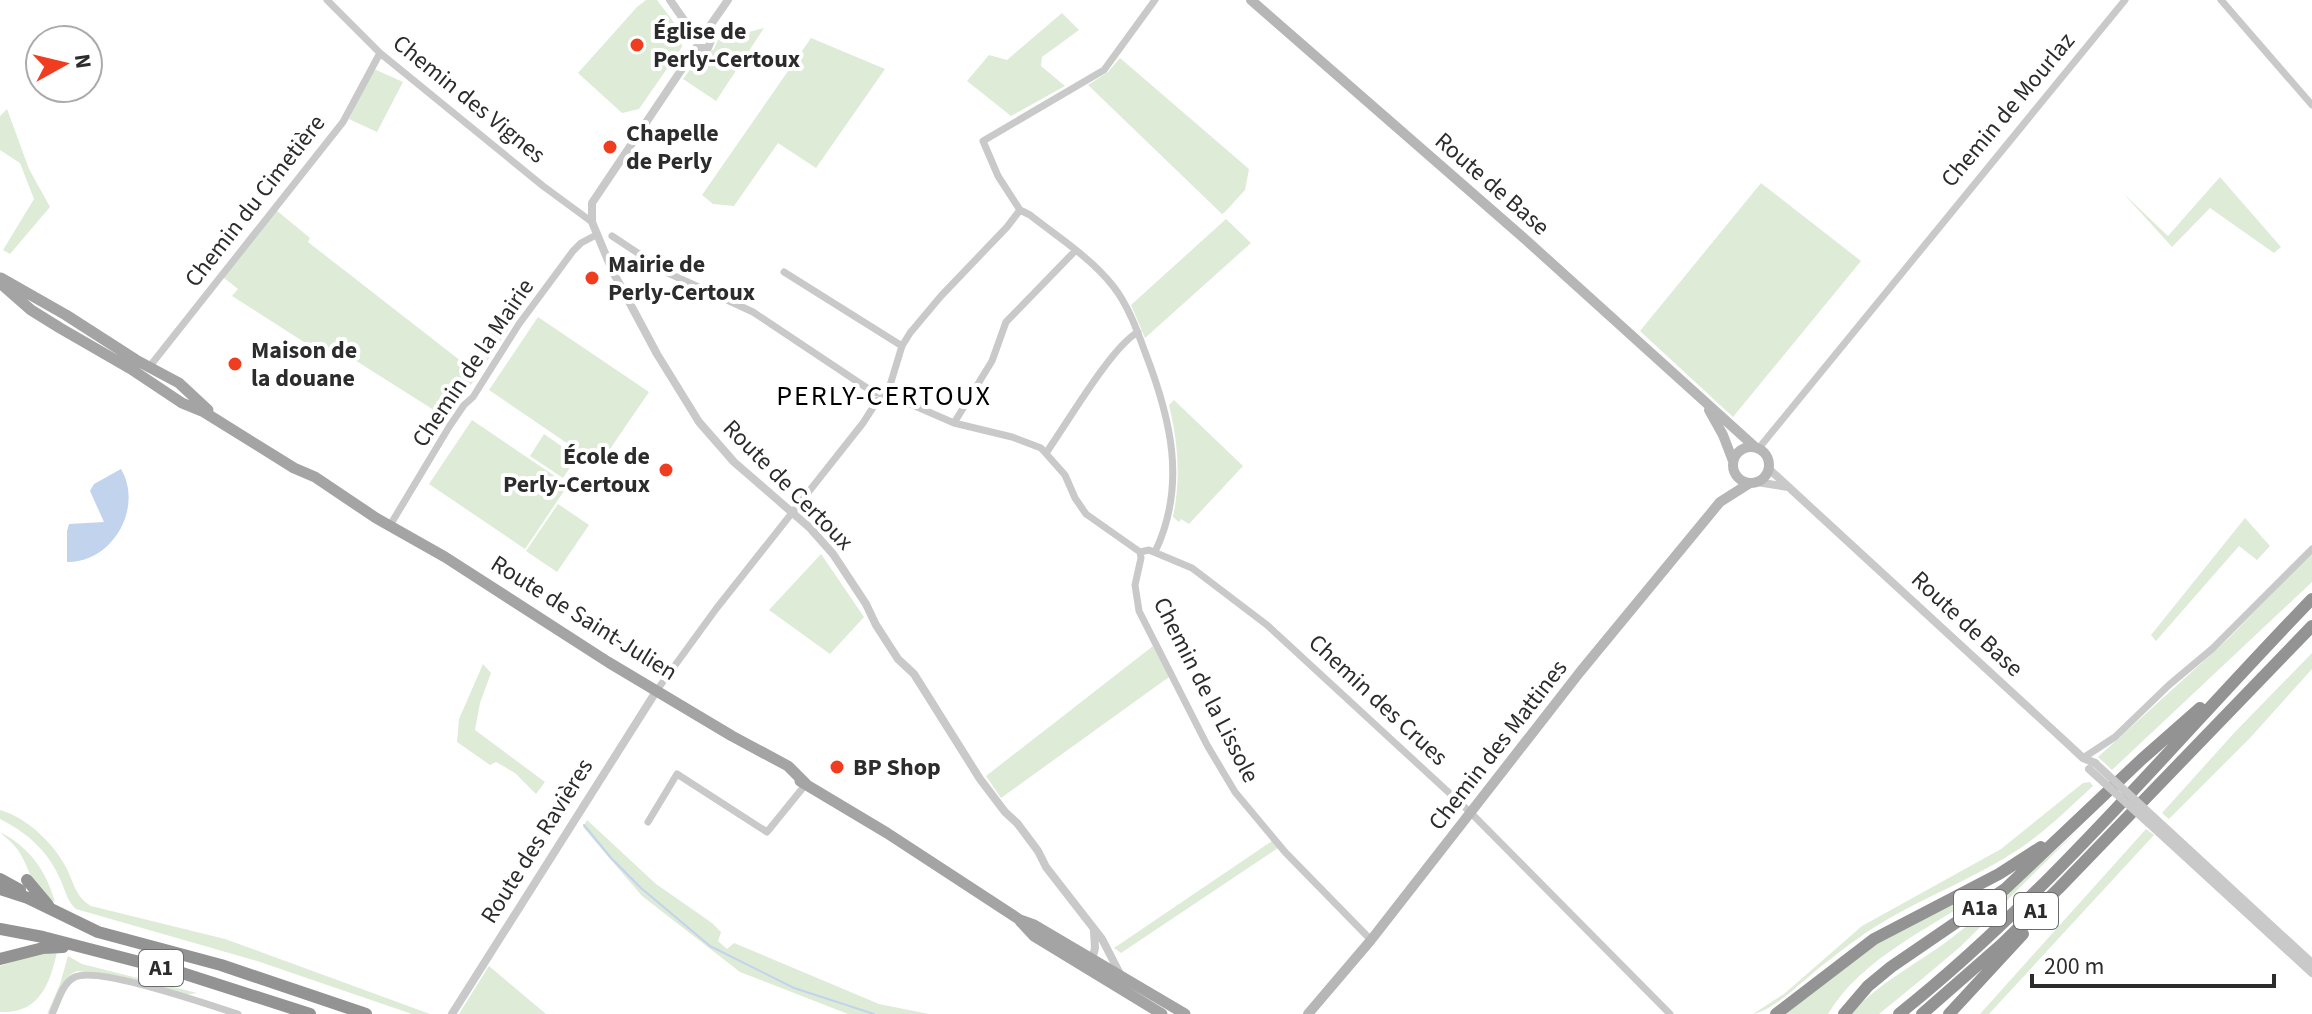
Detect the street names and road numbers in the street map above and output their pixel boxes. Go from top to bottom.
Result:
street label: Chemin de Mourlaz [1933,25,2083,195]
street label: Chemin des Vignes [385,26,553,172]
street label: Chemin du Cimetière [176,107,334,295]
street label: Route de Base [1427,124,1557,244]
street label: Chemin de la Mairie [403,272,543,454]
street label: Route de Certoux [715,412,862,559]
street label: Route de Saint-Julien [484,546,684,690]
street label: Route de Base [1903,563,2031,685]
street label: Chemin de la Lissole [1144,591,1268,789]
street label: Chemin des Crues [1300,626,1456,774]
street label: Chemin des Mattines [1420,652,1576,838]
street label: Route des Ravières [472,752,602,930]
road number: A1a [1954,890,2006,926]
road number: A1 [2014,893,2058,929]
road number: A1 [139,950,183,986]

